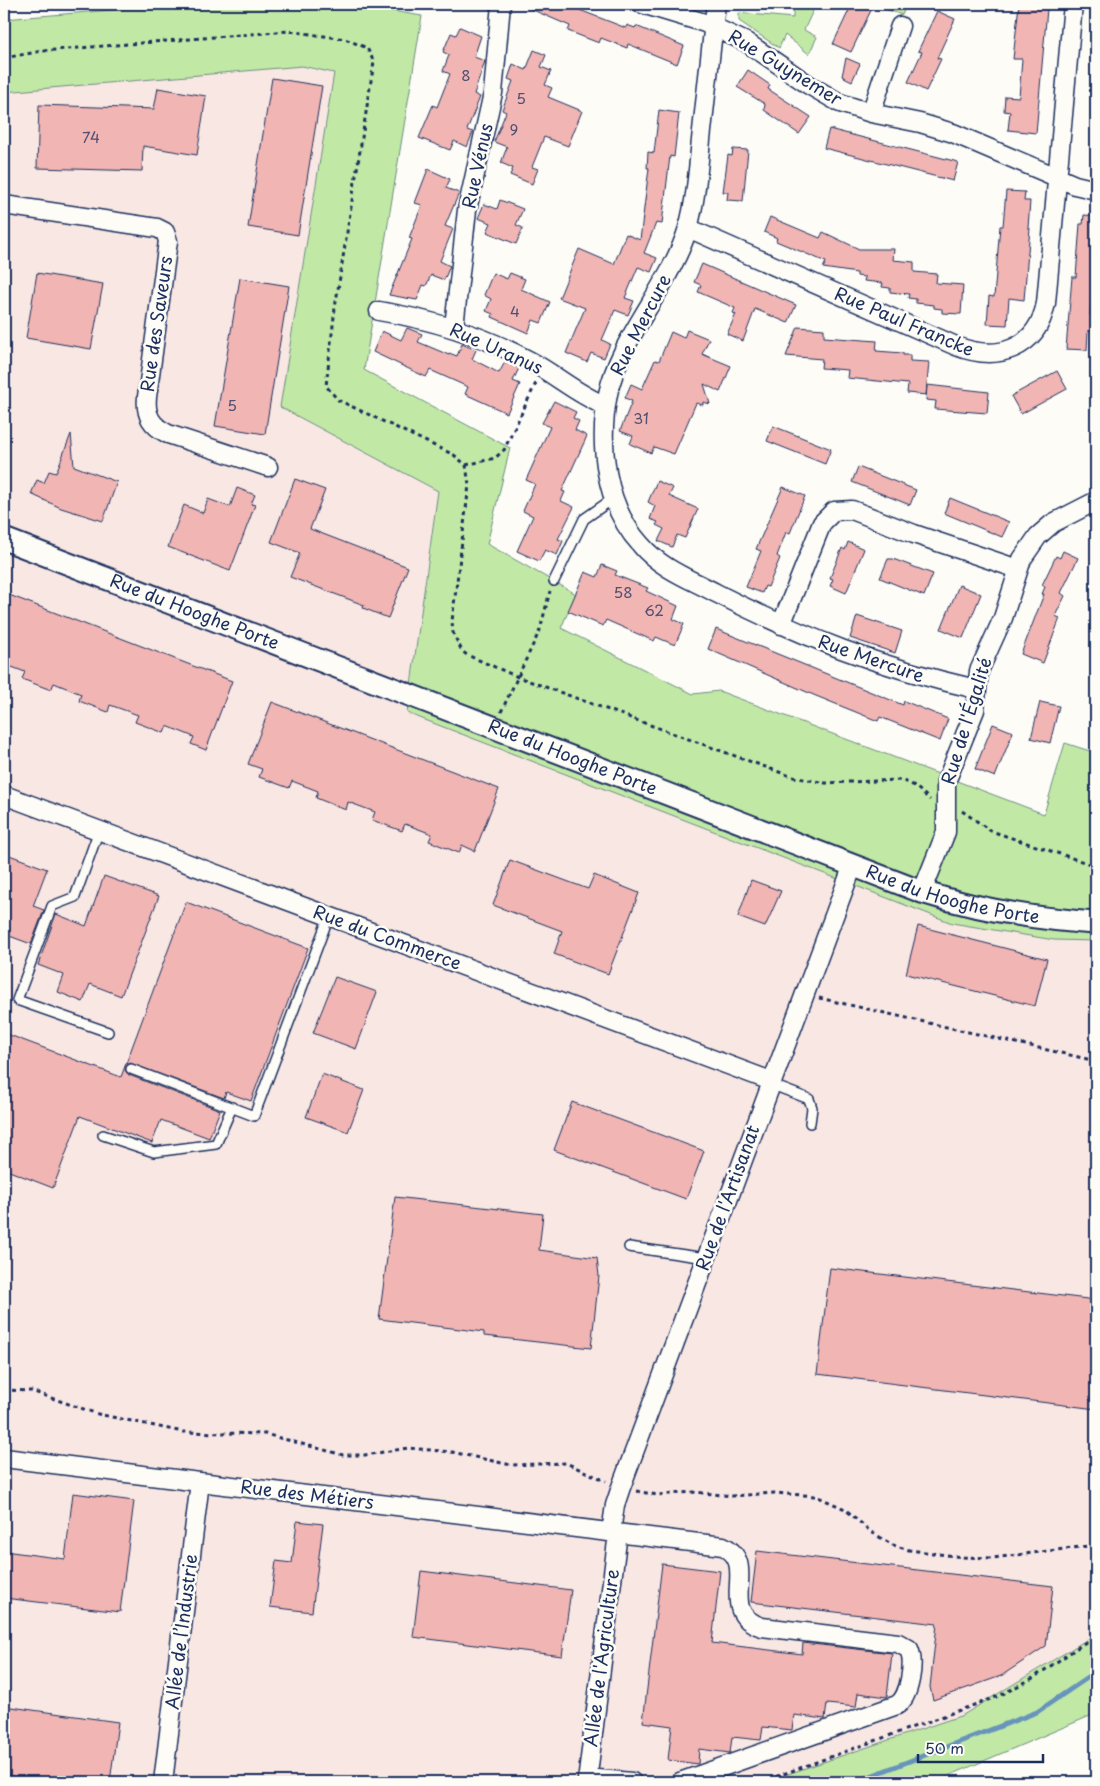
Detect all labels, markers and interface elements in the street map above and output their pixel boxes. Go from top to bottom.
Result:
street label: Rue Guynemer [724,22,848,112]
house number: 8 [461,63,471,86]
house number: 5 [516,86,526,109]
house number: 9 [510,117,518,140]
street label: Rue Vénus [454,121,499,211]
house number: 74 [82,125,100,148]
street label: Rue des Saveurs [133,254,178,393]
street label: Rue Mercure [603,269,677,380]
street label: Rue Paul Francke [831,279,978,362]
house number: 4 [510,299,520,322]
street label: Rue Uranus [446,315,548,380]
house number: 5 [227,393,237,416]
house number: 31 [633,406,649,429]
street label: Rue du Hooghe Porte [106,566,284,656]
house number: 58 [613,580,633,603]
house number: 62 [644,598,664,621]
street label: Rue Mercure [815,627,928,688]
street label: Rue de l'Égalité [933,654,998,787]
street label: Rue du Hooghe Porte [484,711,662,801]
street label: Rue du Hooghe Porte [862,857,1041,929]
street label: Rue du Commerce [310,897,465,976]
street label: Rue de l'Artisanat [688,1121,765,1274]
street label: Rue des Métiers [239,1472,375,1515]
street label: Allée de l’Industrie [158,1553,203,1711]
street label: Allée de l'Agriculture [576,1567,625,1748]
scale bar [918,1731,1042,1763]
text: 50 m [925,1736,964,1759]

